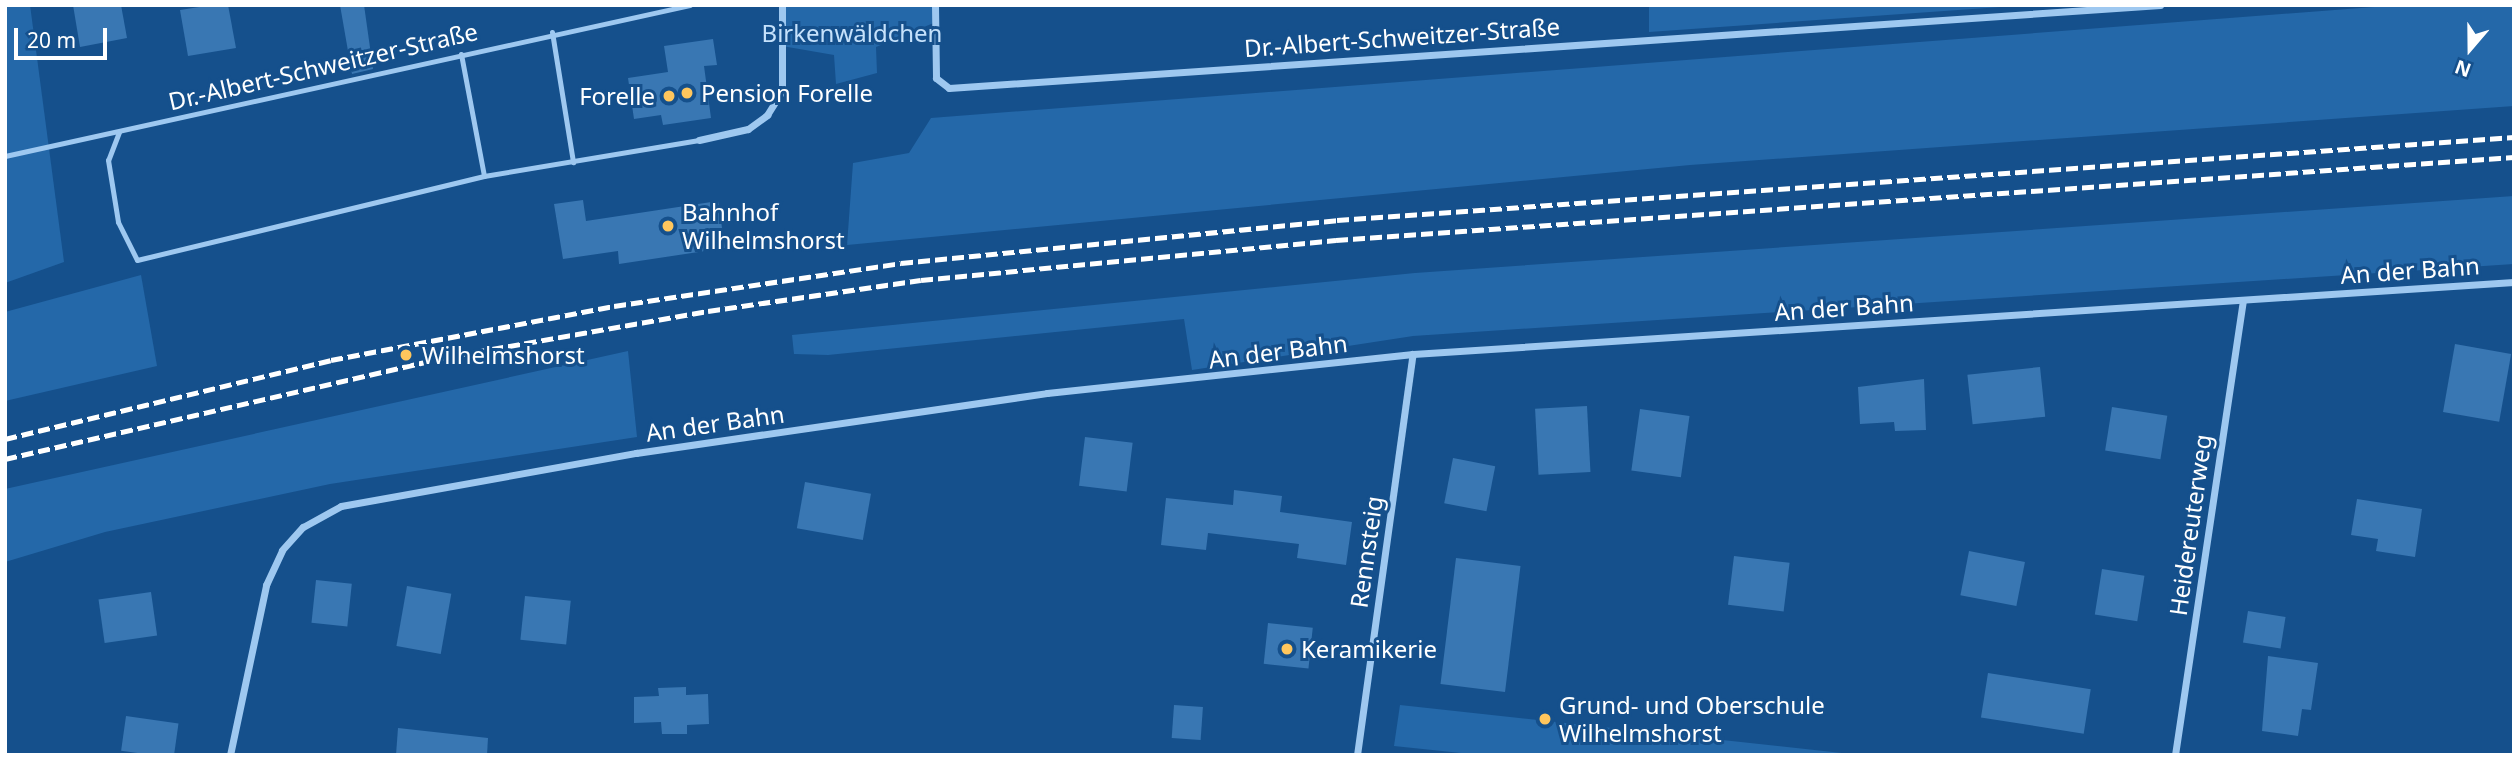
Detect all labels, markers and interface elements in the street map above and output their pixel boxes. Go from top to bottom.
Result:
street label: Dr.-Albert-Schweitzer-Straße [1243,12,1561,62]
scale bar [18,14,110,58]
north arrow [2435,14,2505,84]
street label: Dr.-Albert-Schweitzer-Straße [166,16,480,116]
park label: Birkenwäldchen [762,19,942,47]
text: 20 m [27,26,76,54]
text: N [2451,54,2475,84]
place label: Pension Forelle [701,79,873,107]
place label: Forelle [579,82,655,110]
marker: Pension Forelle [679,85,695,101]
marker: Forelle [661,88,677,104]
place label: Bahnhof Wilhelmshorst [682,198,845,254]
marker: Bahnhof Wilhelmshorst [660,218,676,234]
street label: An der Bahn [2339,251,2481,289]
street label: An der Bahn [1773,288,1915,326]
street label: An der Bahn [1207,328,1349,374]
place label: Wilhelmshorst [422,341,585,369]
marker: Wilhelmshorst [396,345,416,365]
street label: An der Bahn [644,399,786,447]
street label: Heidereuterweg [2163,432,2217,618]
street label: Rennsteig [1344,494,1388,610]
place label: Keramikerie [1301,635,1437,663]
marker: Keramikerie [1279,641,1295,657]
place label: Grund- und Oberschule Wilhelmshorst [1559,691,1825,747]
marker: Grund- und Oberschule Wilhelmshorst [1537,711,1553,727]

